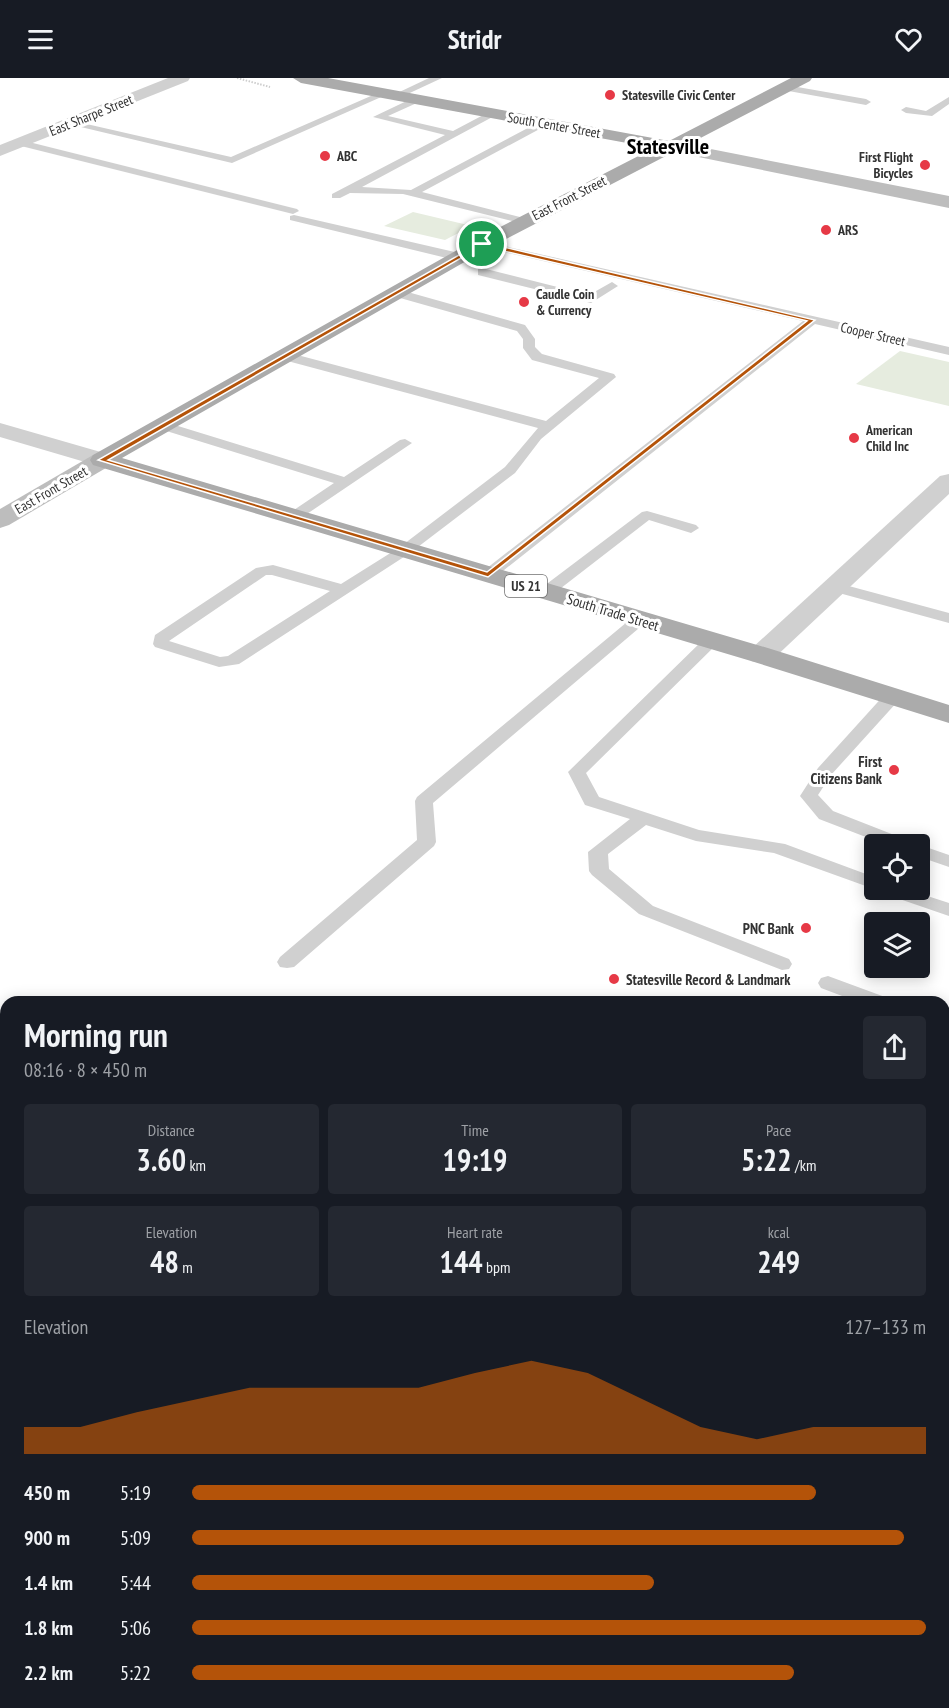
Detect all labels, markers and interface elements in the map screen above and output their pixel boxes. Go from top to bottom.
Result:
text: Stridr [448,22,501,56]
icon: menu [24,23,57,56]
icon: heart [892,23,925,56]
place label: Statesville Civic Center [622,86,736,104]
marker: Statesville Civic Center [603,88,617,102]
street label: East Sharpe Street [47,90,136,140]
street label: South Center Street [506,108,602,142]
district label: Statesville [627,132,709,160]
place label: ABC [336,147,358,165]
place label: First Flight Bicycles [859,148,913,182]
marker: ABC [318,149,332,163]
marker: First Flight Bicycles [918,158,932,172]
street label: East Front Street [529,172,609,224]
pin [456,218,507,269]
place label: ARS [837,221,858,239]
marker: ARS [819,223,833,237]
icon: arrive [465,227,498,260]
place label: Caudle Coin & Currency [536,285,594,319]
marker: Caudle Coin & Currency [517,295,531,309]
street label: Cooper Street [839,318,907,350]
place label: American Child Inc [865,421,913,455]
marker: American Child Inc [847,431,861,445]
street label: East Front Street [12,462,91,518]
road number: US 21 [505,575,547,597]
street label: South Trade Street [565,589,661,635]
place label: First Citizens Bank [810,752,883,788]
marker: First Citizens Bank [887,763,901,777]
map controls [864,834,930,978]
button: locate [864,834,930,900]
button: layers [864,912,930,978]
place label: PNC Bank [743,919,795,938]
marker: PNC Bank [799,921,813,935]
place label: Statesville Record & Landmark [626,970,791,989]
marker: Statesville Record & Landmark [607,972,621,986]
text: Morning run [24,1013,168,1056]
button: share [863,1016,926,1079]
text: 08:16 · 8 × 450 m [24,1057,147,1083]
text: Distance [148,1120,195,1140]
text: Time [461,1120,489,1140]
text: Pace [766,1120,791,1140]
text: 3.60 [137,1140,186,1179]
text: 19:19 [443,1140,507,1179]
text: 5:22 [741,1140,792,1179]
text: km [186,1155,206,1175]
text: /km [792,1155,816,1175]
text: Elevation [146,1222,197,1242]
text: Heart rate [447,1222,503,1242]
text: kcal [768,1222,790,1242]
text: 48 [150,1242,179,1281]
text: 144 [440,1242,483,1281]
text: 249 [757,1242,800,1281]
text: m [179,1257,193,1277]
text: bpm [483,1257,510,1277]
text: Elevation [24,1314,88,1340]
text: 127–133 m [845,1314,926,1340]
text: 450 m [24,1480,70,1506]
text: 5:19 [120,1480,151,1506]
text: 900 m [24,1525,70,1551]
text: 5:09 [120,1525,151,1551]
text: 1.4 km [24,1570,73,1596]
text: 5:44 [120,1570,151,1596]
text: 1.8 km [24,1615,73,1641]
text: 5:06 [120,1615,151,1641]
text: 2.2 km [24,1660,73,1686]
text: 5:22 [120,1660,151,1686]

